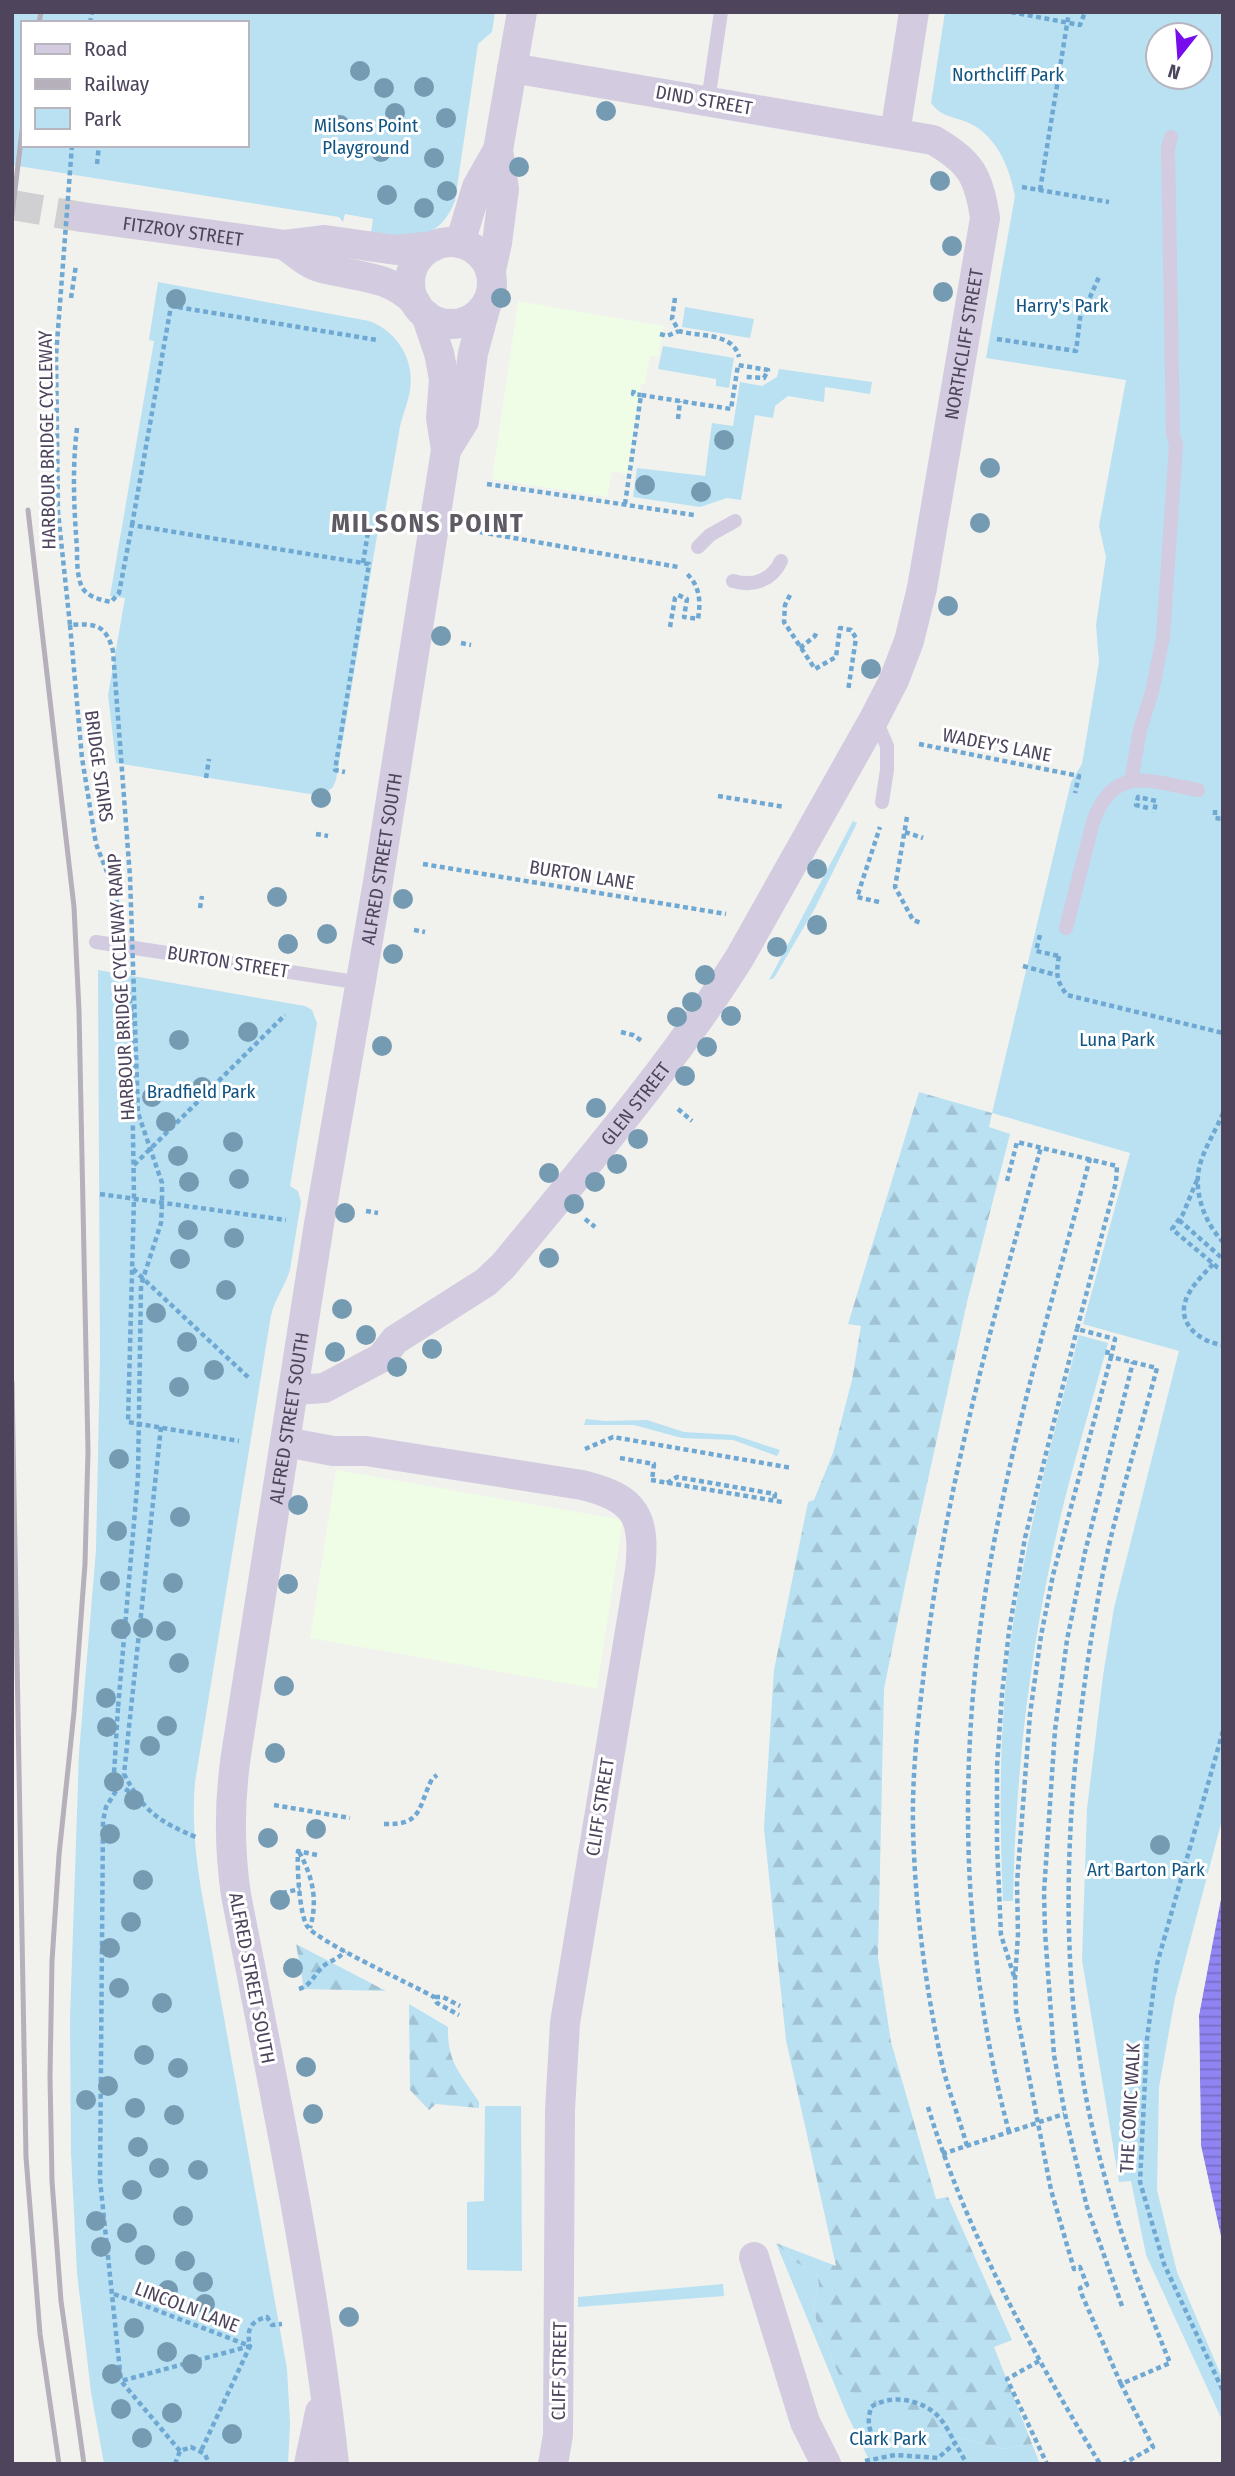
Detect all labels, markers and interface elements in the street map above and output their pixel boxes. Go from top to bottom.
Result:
legend [21,21,248,147]
north arrow [1144,21,1214,91]
text: Road [84,36,128,62]
text: N [1165,59,1183,84]
park label: Northcliff Park [952,63,1064,86]
text: Railway [84,71,150,97]
street label: DIND STREET [654,80,754,120]
text: Park [84,106,122,132]
park label: Milsons Point Playground [314,114,419,159]
street label: FITZROY STREET [122,211,245,251]
street label: NORTHCLIFF STREET [939,267,988,421]
park label: Harry's Park [1016,294,1108,317]
street label: HARBOUR BRIDGE CYCLEWAY [34,330,60,550]
district label: MILSONS POINT [331,508,525,539]
street label: BRIDGE STAIRS [80,709,118,823]
street label: WADEY'S LANE [941,723,1053,767]
street label: ALFRED STREET SOUTH [356,771,407,946]
street label: HARBOUR BRIDGE CYCLEWAY RAMP [103,853,139,1121]
street label: BURTON LANE [528,855,636,895]
street label: BURTON STREET [166,941,290,983]
park label: Luna Park [1079,1028,1155,1051]
street label: GLEN STREET [596,1057,675,1150]
park label: Bradfield Park [147,1080,255,1103]
street label: ALFRED STREET SOUTH [264,1331,313,1506]
street label: CLIFF STREET [581,1756,619,1858]
park label: Art Barton Park [1087,1858,1205,1881]
street label: ALFRED STREET SOUTH [224,1891,280,2065]
street label: THE COMIC WALK [1115,2042,1145,2174]
street label: LINCOLN LANE [132,2277,242,2337]
street label: CLIFF STREET [547,2321,571,2421]
park label: Clark Park [849,2427,927,2450]

